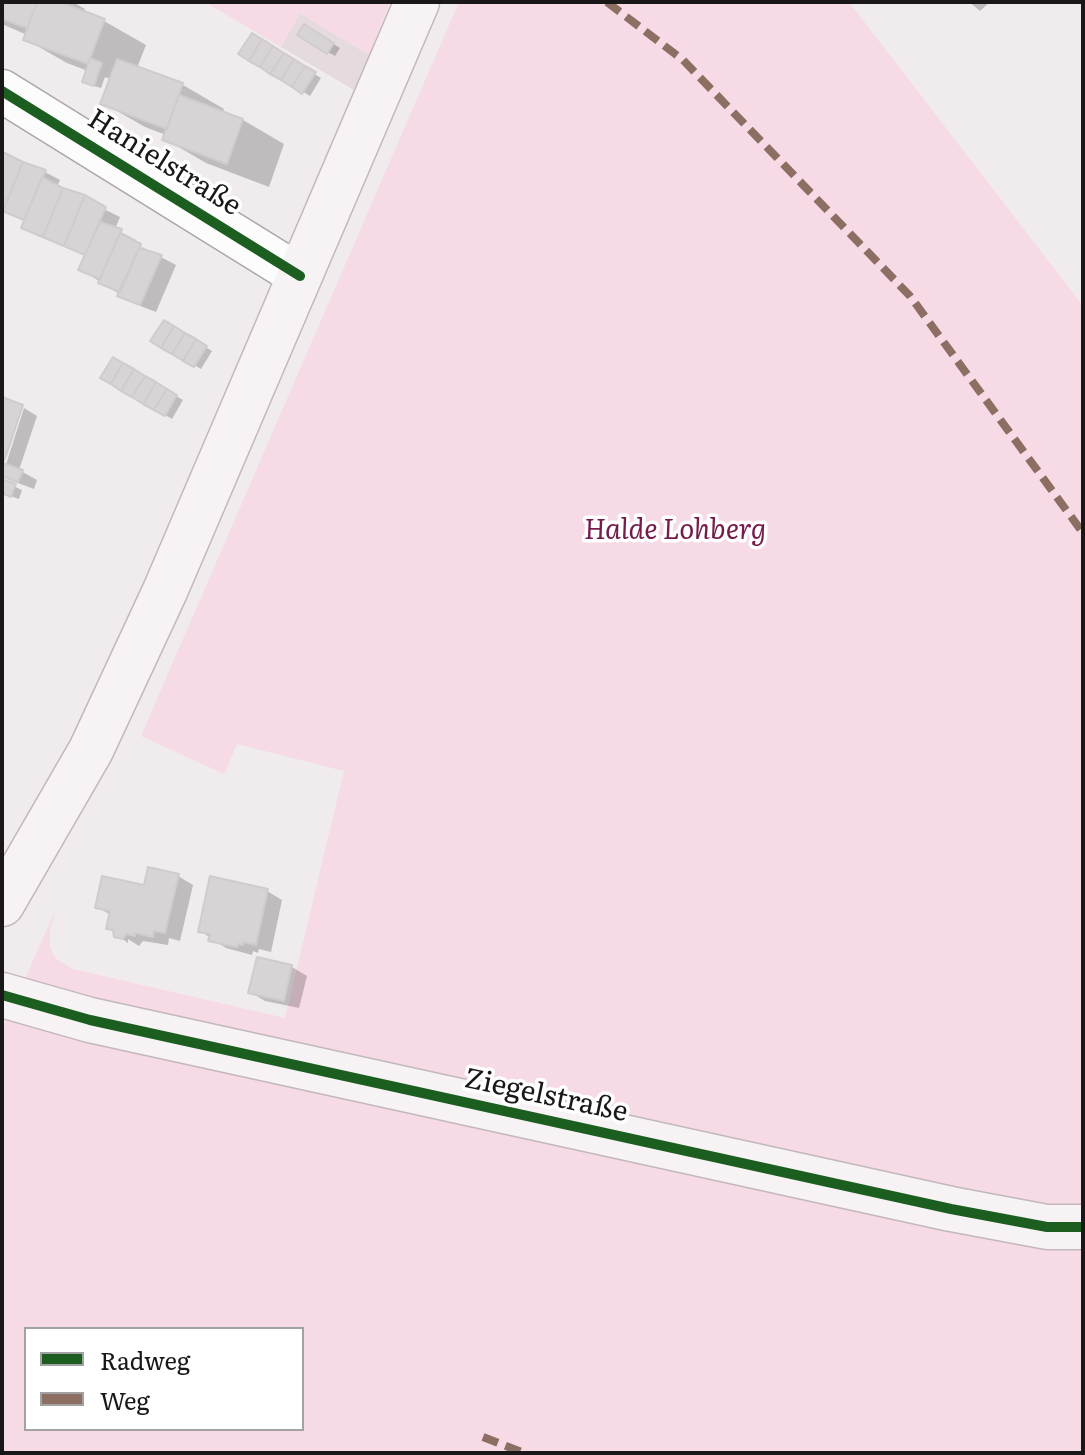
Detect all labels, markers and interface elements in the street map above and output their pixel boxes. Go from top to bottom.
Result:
street label: Hanielstraße [81,102,247,224]
park label: Halde Lohberg [584,514,766,548]
street label: Ziegelstraße [461,1062,631,1130]
legend [24,1327,304,1431]
text: Radweg [100,1342,190,1377]
text: Weg [100,1382,150,1417]

